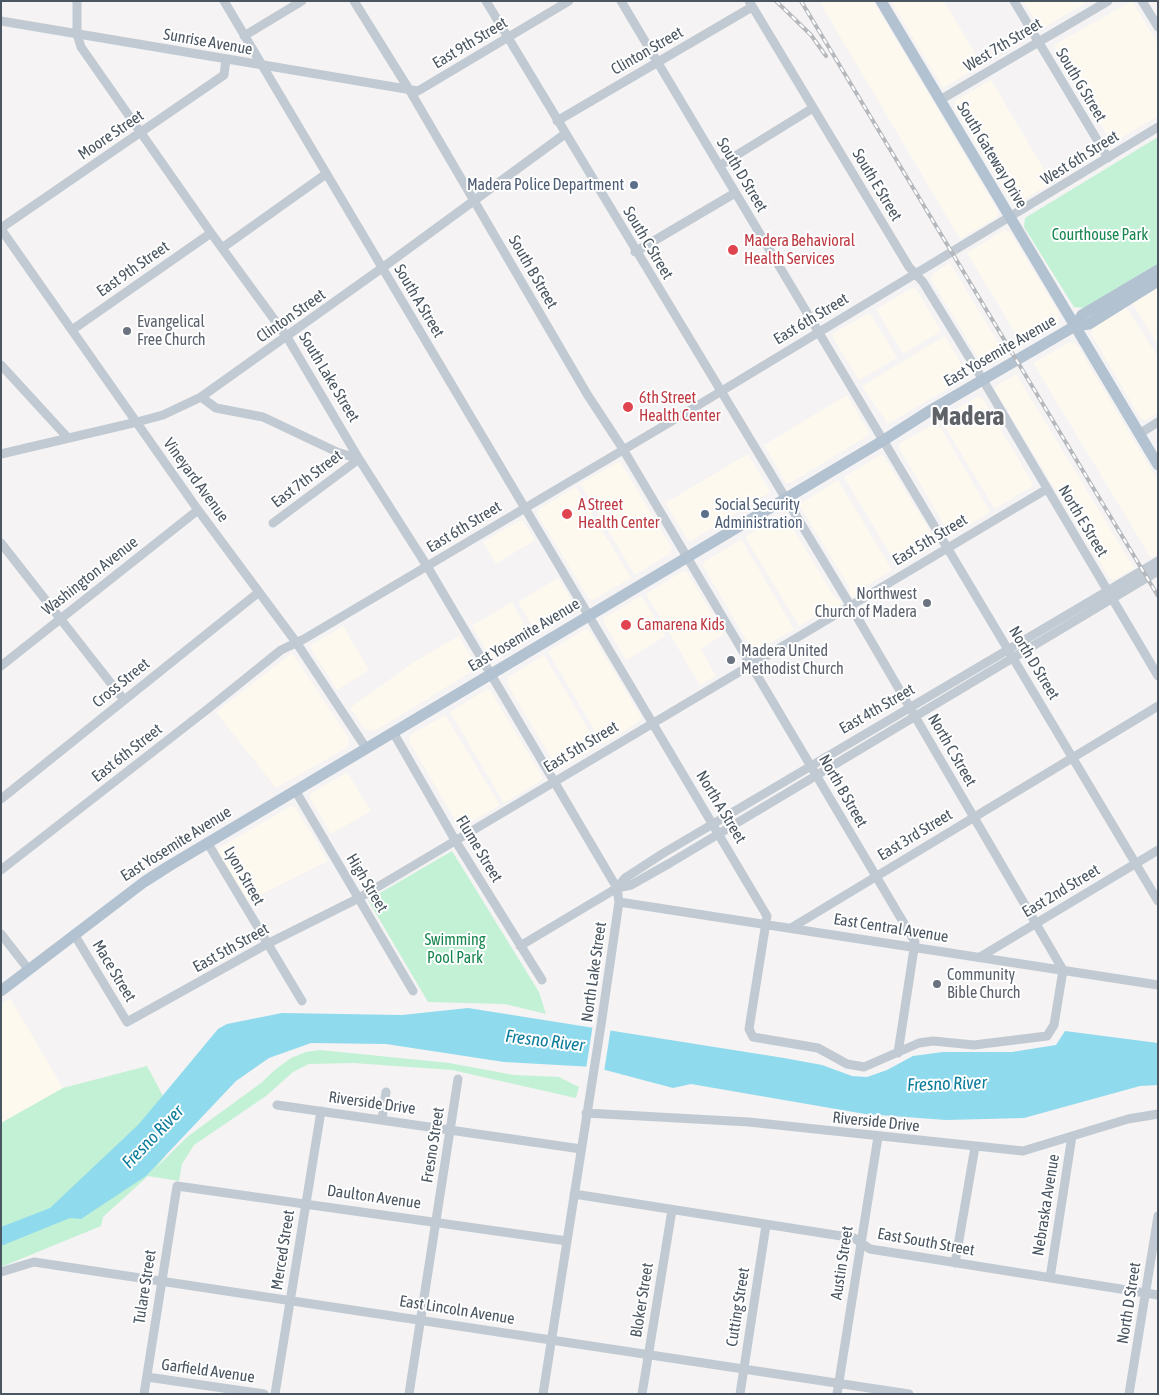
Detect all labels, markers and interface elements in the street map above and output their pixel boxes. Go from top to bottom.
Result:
street label: East 9th Street [429,13,511,73]
street label: West 7th Street [960,14,1046,76]
street label: Clinton Street [608,23,686,79]
street label: Sunrise Avenue [162,25,254,59]
street label: South G Street [1052,45,1110,125]
street label: South Gateway Drive [953,98,1031,212]
street label: Moore Street [75,106,147,164]
street label: West 6th Street [1038,127,1122,189]
street label: South D Street [712,135,772,215]
street label: South E Street [848,145,906,225]
place label: Madera Police Department [467,175,624,195]
marker: Madera Police Department [628,179,640,191]
street label: South C Street [619,203,677,283]
park label: Courthouse Park [1052,225,1148,245]
place label: Madera Behavioral Health Services [744,231,855,269]
street label: South B Street [504,232,562,312]
street label: East 9th Street [93,237,173,301]
marker: Madera Behavioral Health Services [726,243,740,257]
street label: South A Street [390,261,448,341]
street label: Clinton Street [253,285,329,347]
street label: East 6th Street [770,289,852,349]
street label: East Yosemite Avenue [940,311,1060,391]
place label: Evangelical Free Church [137,312,206,350]
marker: Evangelical Free Church [121,325,133,337]
street label: South Lake Street [295,329,363,425]
place label: 6th Street Health Center [639,388,720,426]
marker: 6th Street Health Center [621,400,635,414]
district label: Madera [932,401,1004,433]
street label: Vineyard Avenue [159,434,233,526]
street label: East 7th Street [268,446,346,512]
street label: North E Street [1054,482,1112,560]
place label: A Street Health Center [578,495,659,533]
place label: Social Security Administration [715,495,803,533]
street label: East 6th Street [423,497,505,557]
marker: A Street Health Center [560,507,574,521]
marker: Social Security Administration [699,508,711,520]
street label: East 5th Street [889,510,971,570]
street label: Washington Avenue [38,533,142,619]
place label: Northwest Church of Madera [815,584,917,622]
street label: East Yosemite Avenue [465,594,583,676]
marker: Northwest Church of Madera [921,597,933,609]
place label: Camarena Kids [637,615,725,635]
marker: Camarena Kids [619,618,633,632]
street label: North D Street [1005,623,1063,703]
place label: Madera United Methodist Church [741,641,844,679]
street label: Cross Street [89,654,153,712]
marker: Madera United Methodist Church [725,654,737,666]
street label: East 4th Street [836,680,918,738]
street label: North C Street [924,710,980,790]
street label: East 5th Street [540,717,622,777]
street label: East 6th Street [88,720,166,786]
street label: North B Street [814,751,872,831]
street label: North A Street [692,767,750,847]
street label: East Yosemite Avenue [117,802,235,886]
street label: East 3rd Street [874,805,956,865]
street label: Flume Street [452,812,506,886]
street label: Lyon Street [220,843,268,909]
street label: High Street [342,850,392,916]
street label: East 2nd Street [1019,860,1103,922]
street label: East Central Avenue [832,909,950,947]
street label: East 5th Street [190,919,272,977]
street label: North Lake Street [577,921,611,1023]
park label: Swimming Pool Park [424,930,486,968]
street label: Mace Street [88,937,140,1005]
place label: Community Bible Church [947,965,1020,1003]
marker: Community Bible Church [931,978,943,990]
water label: Fresno River [504,1025,586,1057]
water label: Fresno River [907,1072,987,1096]
street label: Riverside Drive [327,1087,417,1119]
water label: Fresno River [118,1101,188,1173]
street label: Fresno Street [418,1106,448,1184]
street label: Riverside Drive [831,1108,921,1136]
street label: Nebraska Avenue [1028,1153,1064,1257]
street label: Daulton Avenue [326,1181,422,1213]
street label: Merced Street [267,1209,299,1291]
street label: East South Street [876,1224,976,1260]
street label: Austin Street [827,1225,857,1301]
street label: Tulare Street [130,1249,160,1325]
street label: Bloker Street [627,1261,657,1339]
street label: North D Street [1113,1261,1145,1345]
street label: Cutting Street [722,1266,754,1348]
street label: East Lincoln Avenue [398,1291,516,1329]
street label: Garfield Avenue [160,1355,256,1387]

